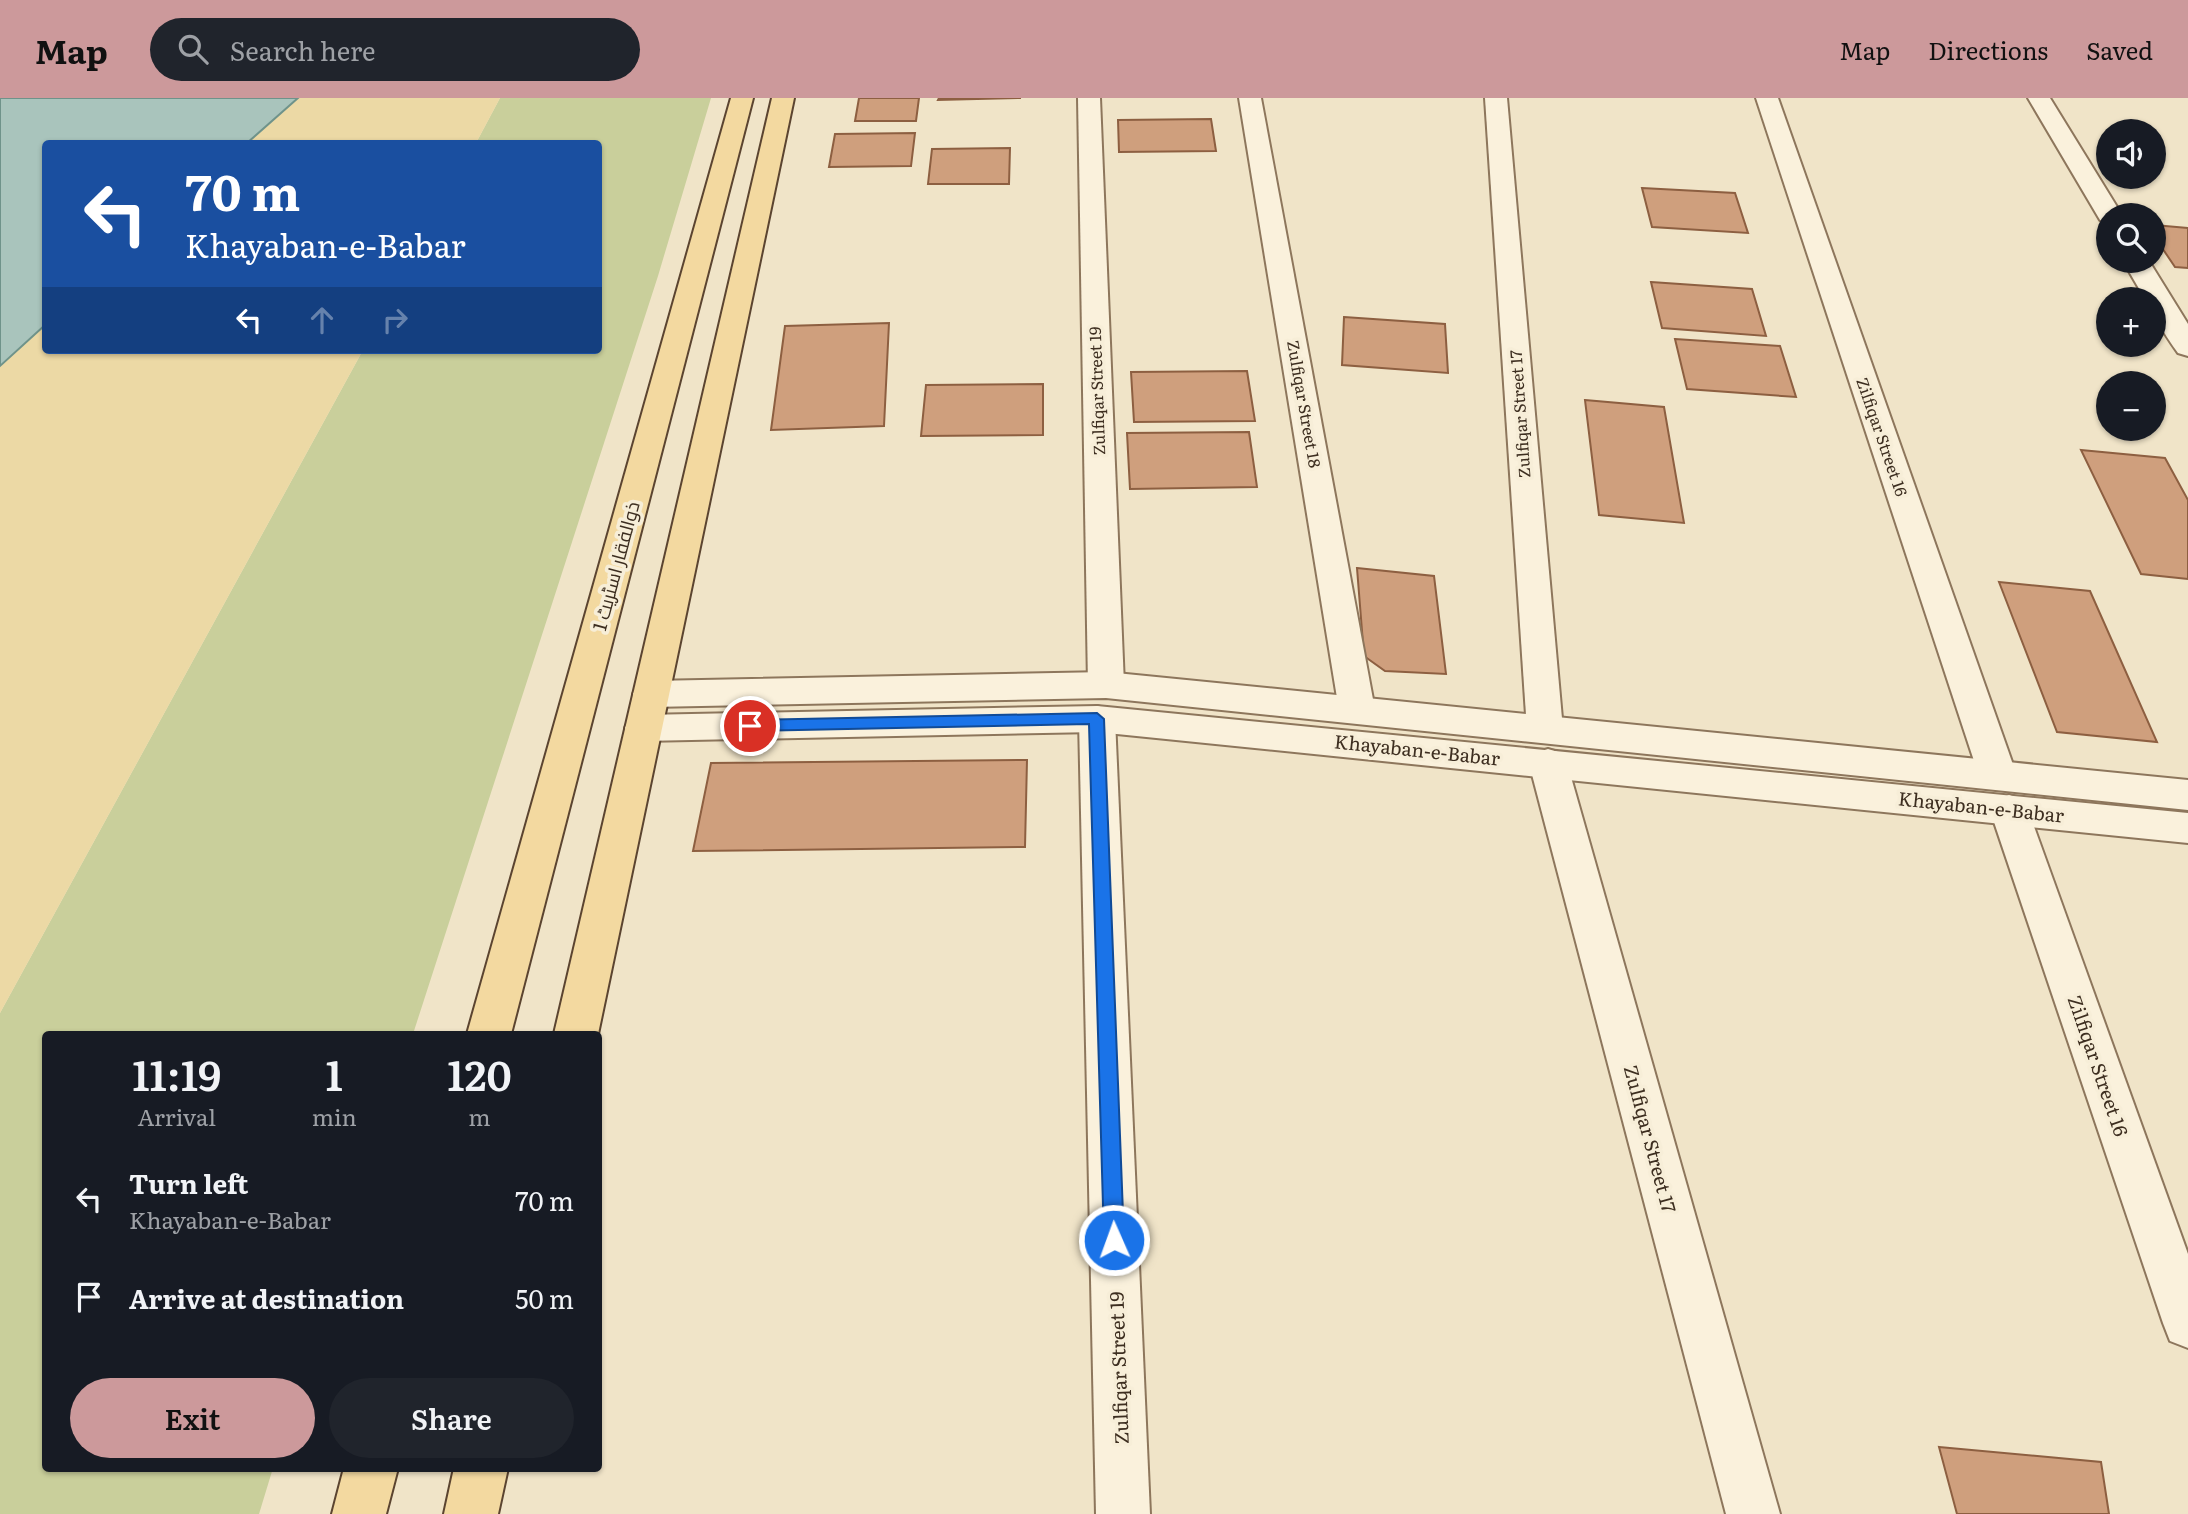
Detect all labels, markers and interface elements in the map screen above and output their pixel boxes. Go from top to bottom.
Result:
search box [150,18,640,81]
text: Map [35,25,108,74]
icon: search [174,30,212,68]
text: Search here [230,30,376,69]
text: Map [1839,32,1890,67]
text: Directions [1928,32,2048,67]
text: Saved [2086,32,2153,67]
map controls [2096,119,2166,441]
button: sound [2096,119,2166,189]
text: 70 m [185,153,300,226]
icon: left [70,168,161,259]
button: search [2096,203,2166,273]
text: Khayaban-e-Babar [185,220,466,268]
button: + [2096,287,2166,357]
icon: left [230,301,268,339]
icon: ahead [303,301,341,339]
icon: right [376,301,414,339]
street label: Zulfiqar Street 19 [1082,326,1110,456]
street label: Zulfiqar Street 18 [1282,338,1328,470]
street label: Zulfiqar Street 17 [1503,349,1535,479]
button: − [2096,371,2166,441]
street label: Zilfiqar Street 16 [1851,374,1915,500]
street label: ذوالفقار اسٹریٹ 1 [584,498,646,634]
pin [720,696,780,756]
icon: arrive [731,707,769,745]
street label: Khayaban-e-Babar [1333,726,1501,772]
street label: Khayaban-e-Babar [1897,783,2065,829]
street label: Zilfiqar Street 16 [2062,991,2136,1140]
text: 11:19 [132,1042,221,1104]
text: 1 [326,1042,343,1104]
text: 120 [447,1042,512,1104]
street label: Zulfiqar Street 17 [1618,1062,1684,1216]
text: Arrival [138,1099,216,1133]
text: min [312,1099,357,1133]
text: m [468,1099,491,1133]
text: Turn left [129,1163,248,1202]
icon: left [70,1180,108,1218]
text: 70 m [515,1180,574,1219]
text: Khayaban-e-Babar [129,1202,331,1236]
position arrow [1077,1203,1151,1277]
icon: arrive [70,1278,108,1316]
text: Arrive at destination [129,1278,404,1317]
text: 50 m [515,1278,574,1317]
street label: Zulfiqar Street 19 [1101,1291,1135,1445]
button: Exit [70,1378,315,1458]
button: Share [329,1378,574,1458]

